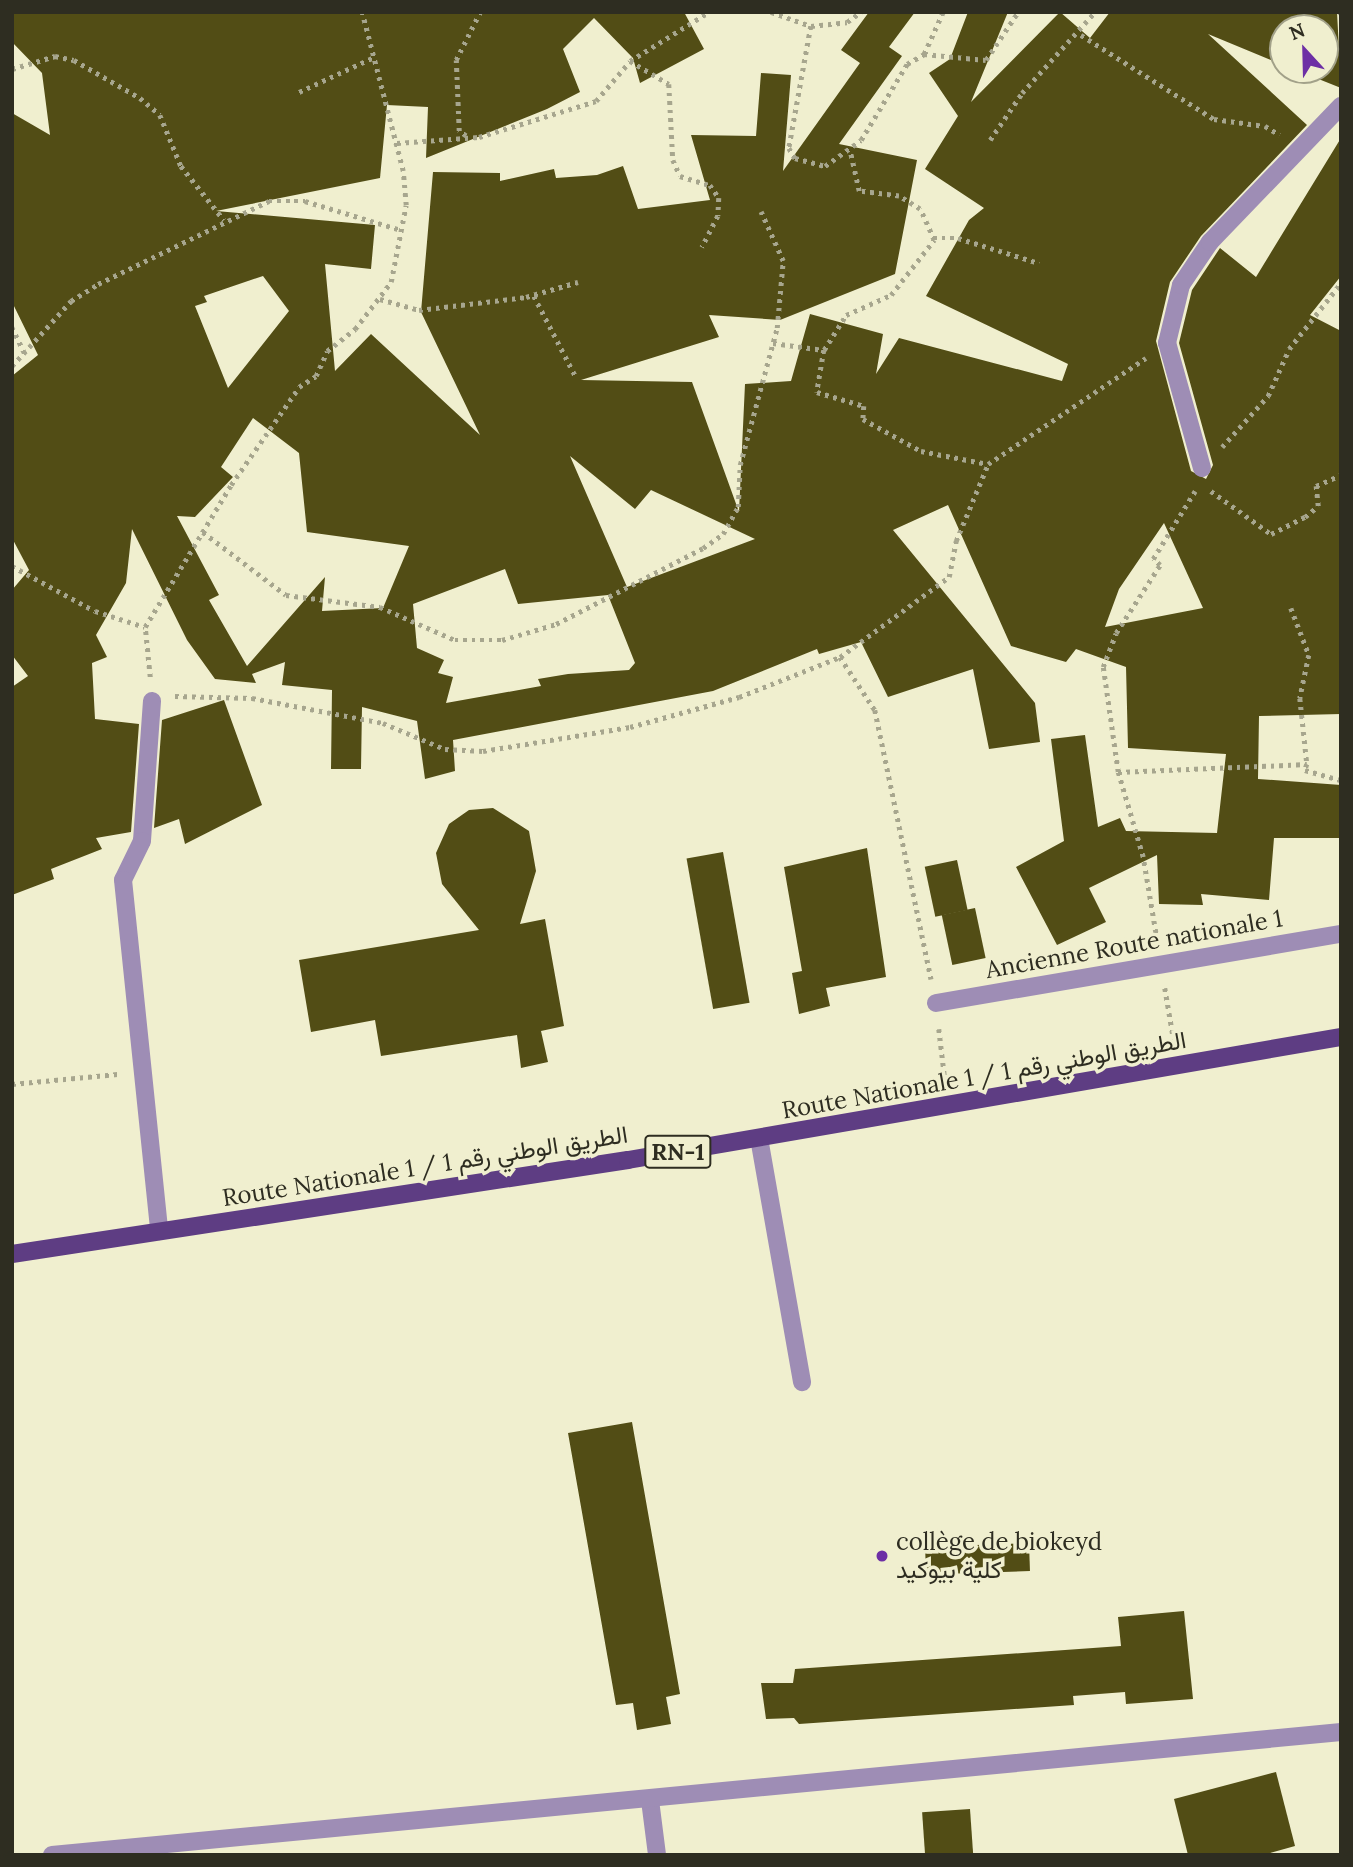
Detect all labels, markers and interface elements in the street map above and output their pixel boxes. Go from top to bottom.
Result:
north arrow [1269,14,1339,84]
text: N [1286,18,1308,45]
street label: Ancienne Route nationale 1 [983,904,1285,984]
street label: Route Nationale 1 / الطريق الوطني رقم 1 [780,1025,1188,1125]
street label: Route Nationale 1 / الطريق الوطني رقم 1 [220,1120,630,1212]
road number: RN-1 [643,1133,713,1172]
place label: collège de biokeyd كلية بيوكيد [896,1528,1102,1584]
marker: collège de biokeyd كلية بيوكيد [874,1548,890,1564]

